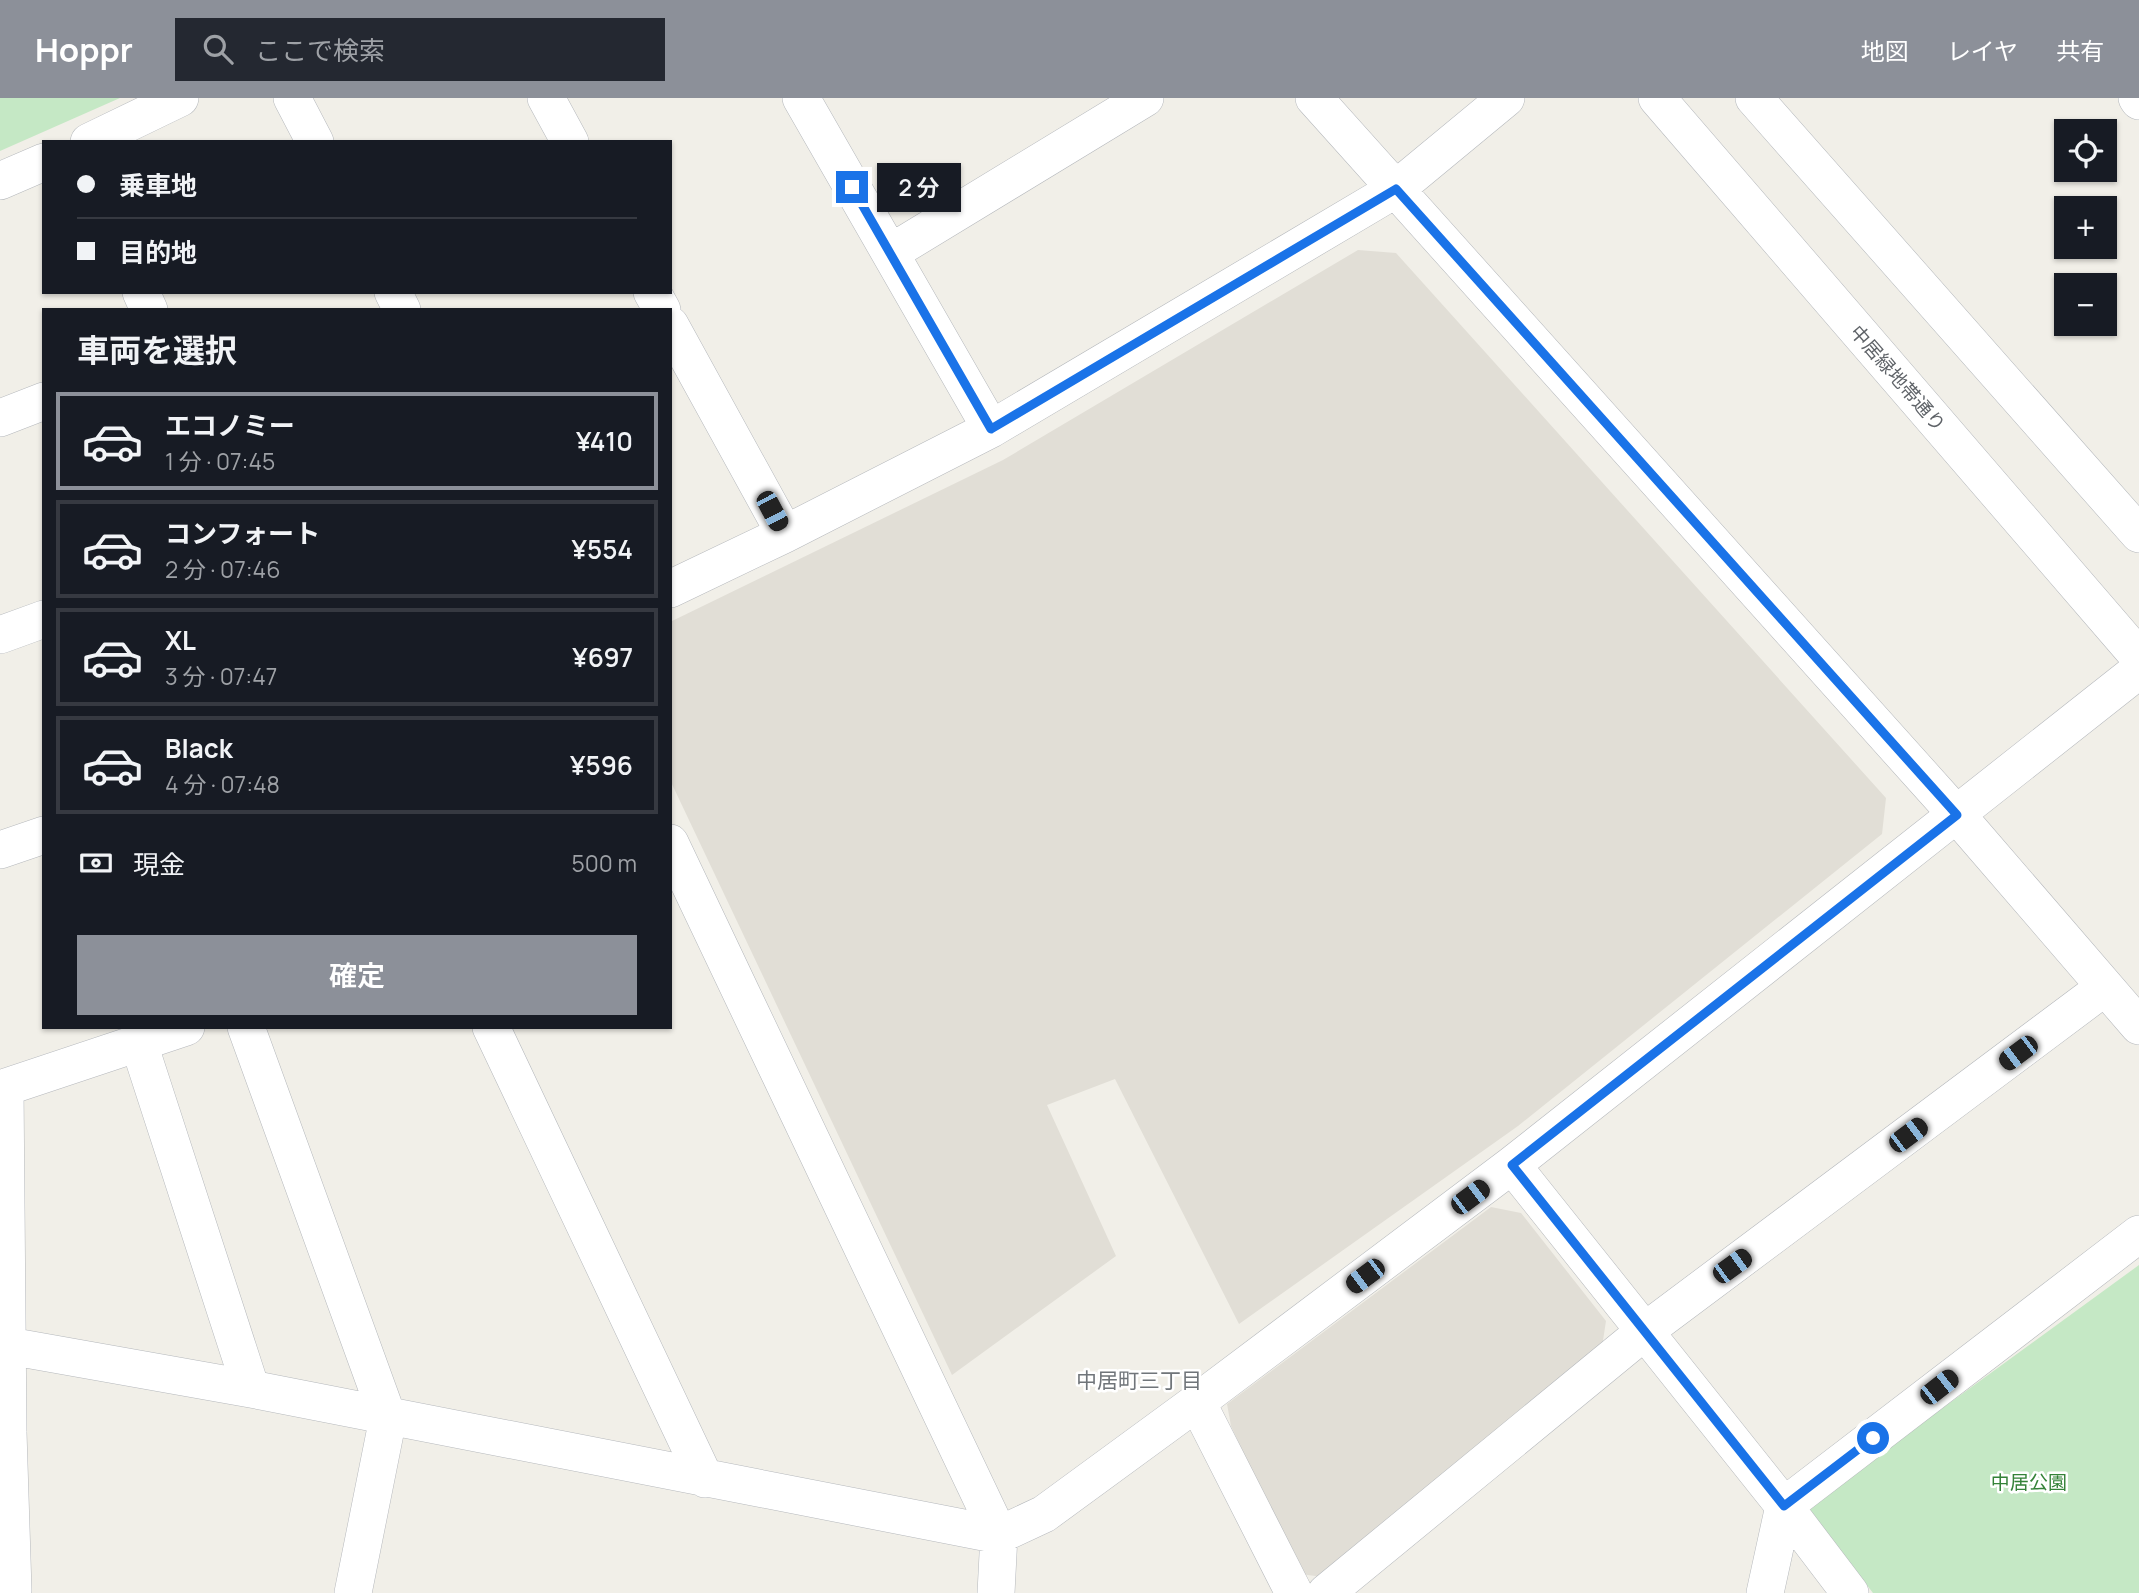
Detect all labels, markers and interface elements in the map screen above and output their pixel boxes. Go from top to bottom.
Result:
search box [175,18,665,81]
text: Hoppr [35,27,133,72]
icon: search [199,30,237,68]
text: ここで検索 [255,32,385,68]
text: 地図 [1861,34,1909,67]
text: レイヤ [1947,34,2018,67]
text: 共有 [2056,34,2104,67]
map controls [2054,119,2117,336]
button: locate [2054,119,2117,182]
callout: 2 分 [876,162,960,212]
text: 乗車地 [119,167,197,203]
route end [836,171,868,203]
text: 2 分 [898,171,940,203]
button: + [2054,196,2117,259]
text: 目的地 [119,234,197,270]
button: − [2054,273,2117,336]
street label: 中居緑地帯通り [1845,319,1951,437]
text: 車両を選択 [77,328,237,372]
text: エコノミー [165,407,295,443]
icon: car [81,410,144,473]
text: ¥410 [576,423,633,459]
text: 1 分 · 07:45 [165,445,275,477]
car [753,488,792,534]
text: コンフォート [165,515,320,551]
icon: car [81,518,144,581]
text: ¥554 [572,531,633,567]
text: 2 分 · 07:46 [165,553,280,585]
text: XL [165,622,196,658]
icon: car [81,626,144,689]
text: ¥697 [572,639,633,675]
text: 3 分 · 07:47 [165,660,277,692]
text: Black [165,730,233,766]
icon: car [81,734,144,797]
text: ¥596 [570,747,633,783]
text: 4 分 · 07:48 [165,768,280,800]
icon: cash [77,844,115,882]
text: 現金 [133,846,185,882]
text: 500 m [572,847,637,879]
button: 確定 [77,935,637,1015]
car [1995,1032,2042,1074]
car [1885,1114,1932,1156]
car [1447,1176,1494,1218]
car [1709,1245,1756,1287]
car [1342,1255,1389,1297]
district label: 中居町三丁目 [1076,1366,1202,1394]
car [1916,1366,1963,1408]
route start [1857,1422,1889,1454]
park label: 中居公園 [1991,1469,2067,1495]

